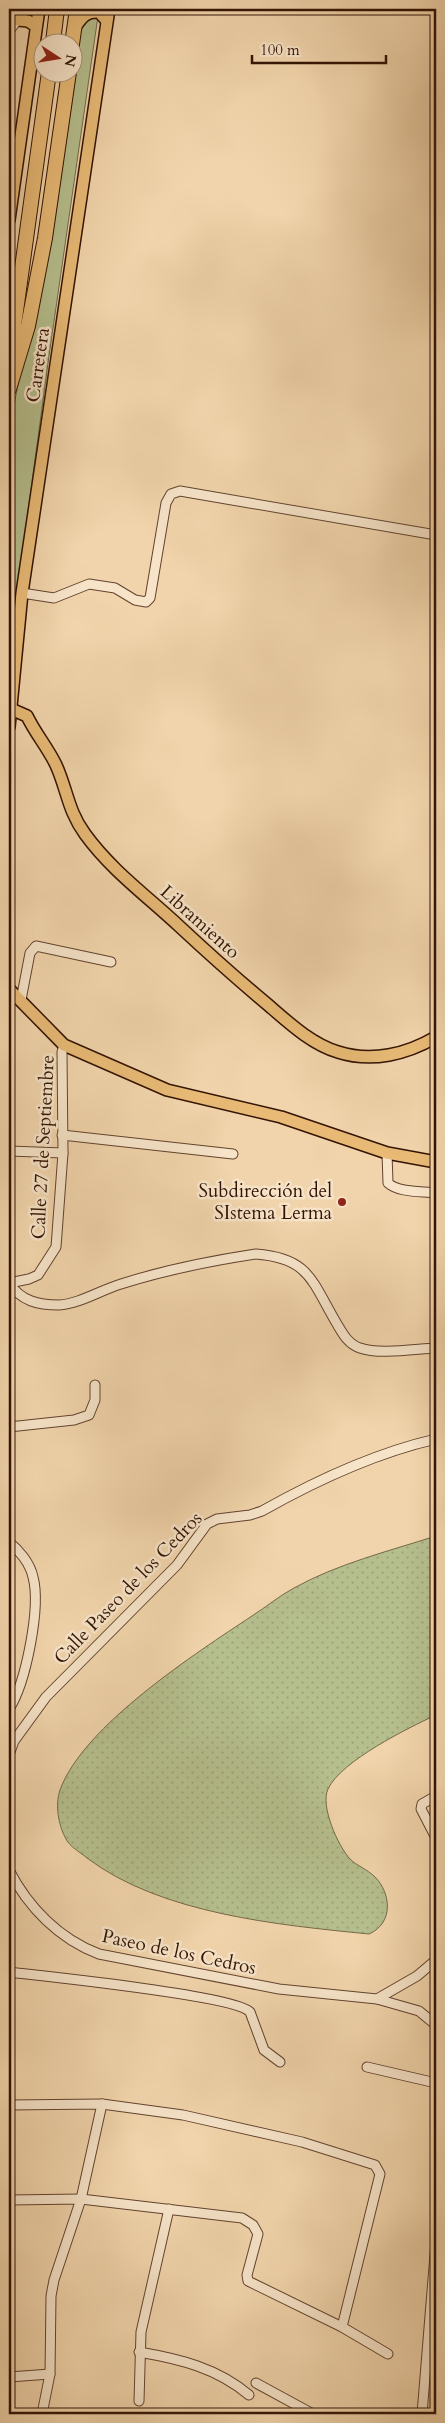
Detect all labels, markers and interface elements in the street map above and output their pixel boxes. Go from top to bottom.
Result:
north arrow [32,32,82,82]
scale bar [252,32,386,64]
text: 100 m [260,40,300,60]
text: N [60,53,81,69]
street label: Carretera [20,326,56,404]
street label: Libramiento [154,879,246,965]
street label: Calle 27 de Septiembre [25,1054,61,1240]
place label: Subdirección del SIstema Lerma [198,1178,332,1226]
marker: Subdirección del SIstema Lerma [336,1196,348,1208]
street label: Calle Paseo de los Cedros [48,1506,208,1670]
street label: Paseo de los Cedros [99,1923,259,1981]

